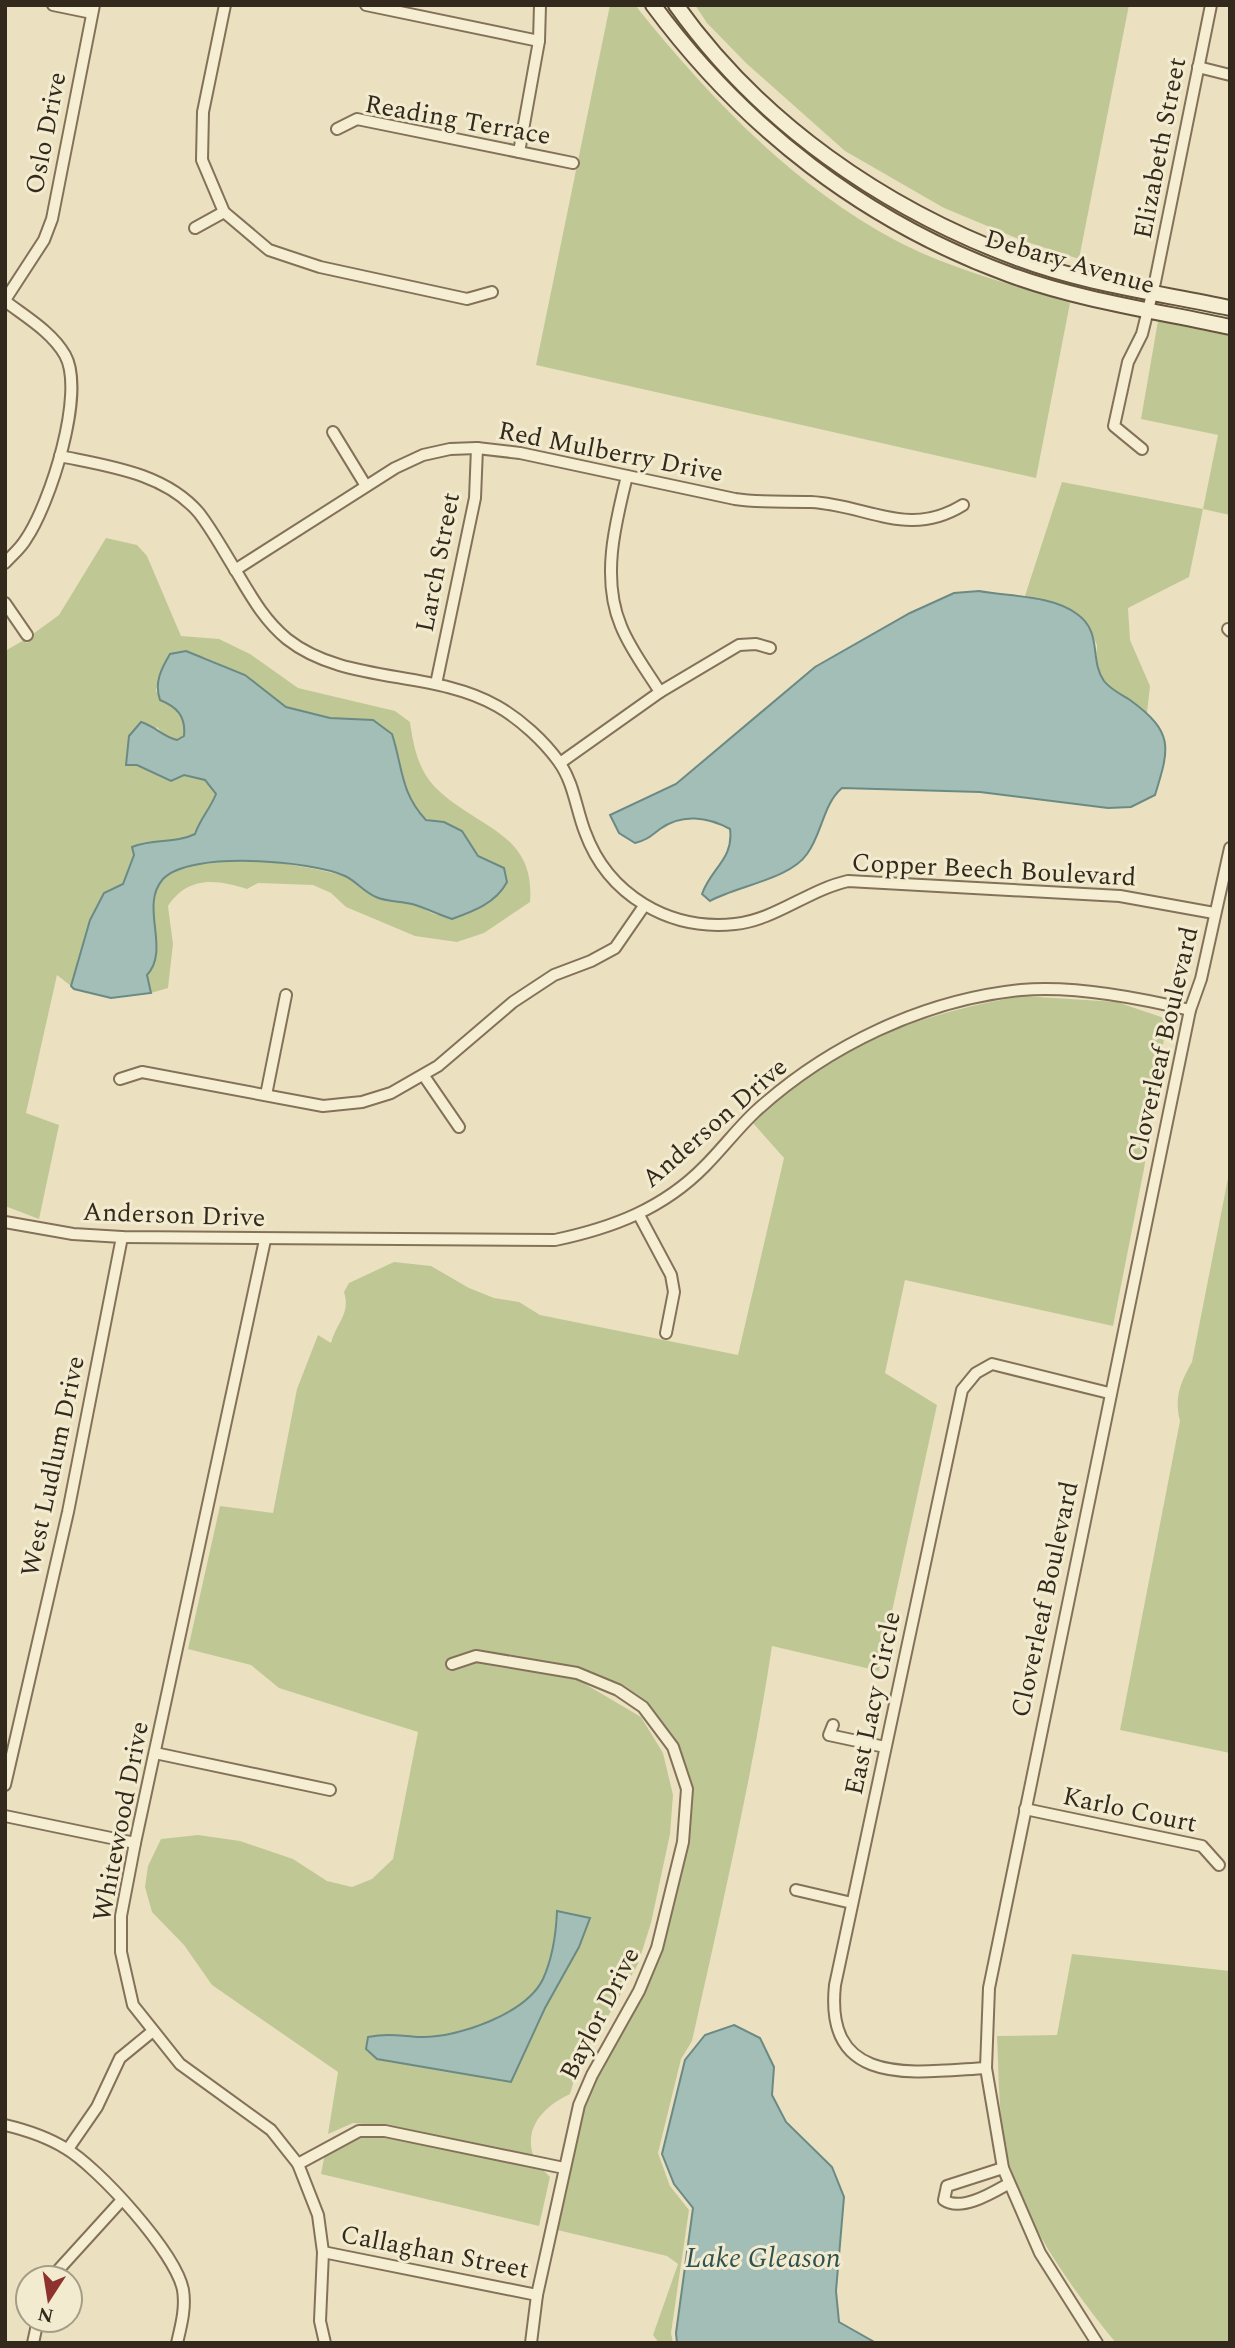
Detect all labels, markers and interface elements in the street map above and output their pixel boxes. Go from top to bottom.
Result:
street label: Elizabeth Street [1123,54,1197,242]
street label: Oslo Drive [15,68,77,198]
street label: Reading Terrace [362,84,554,156]
street label: Debary Avenue [980,219,1159,305]
street label: Red Mulberry Drive [495,411,727,493]
street label: Larch Street [405,489,471,636]
street label: Copper Beech Boulevard [851,843,1137,897]
street label: Cloverleaf Boulevard [1116,923,1210,1166]
street label: Anderson Drive [633,1048,797,1198]
street label: Anderson Drive [82,1192,266,1238]
street label: West Ludlum Drive [10,1352,96,1580]
street label: Cloverleaf Boulevard [1000,1477,1090,1721]
street label: East Lacy Circle [834,1608,912,1799]
street label: Whitewood Drive [82,1718,160,1925]
street label: Karlo Court [1059,1776,1201,1844]
street label: Baylor Drive [549,1940,650,2087]
street label: Callaghan Street [337,2214,532,2290]
water label: Lake Gleason [685,2237,841,2280]
north arrow [14,2264,84,2334]
text: N [35,2298,56,2330]

